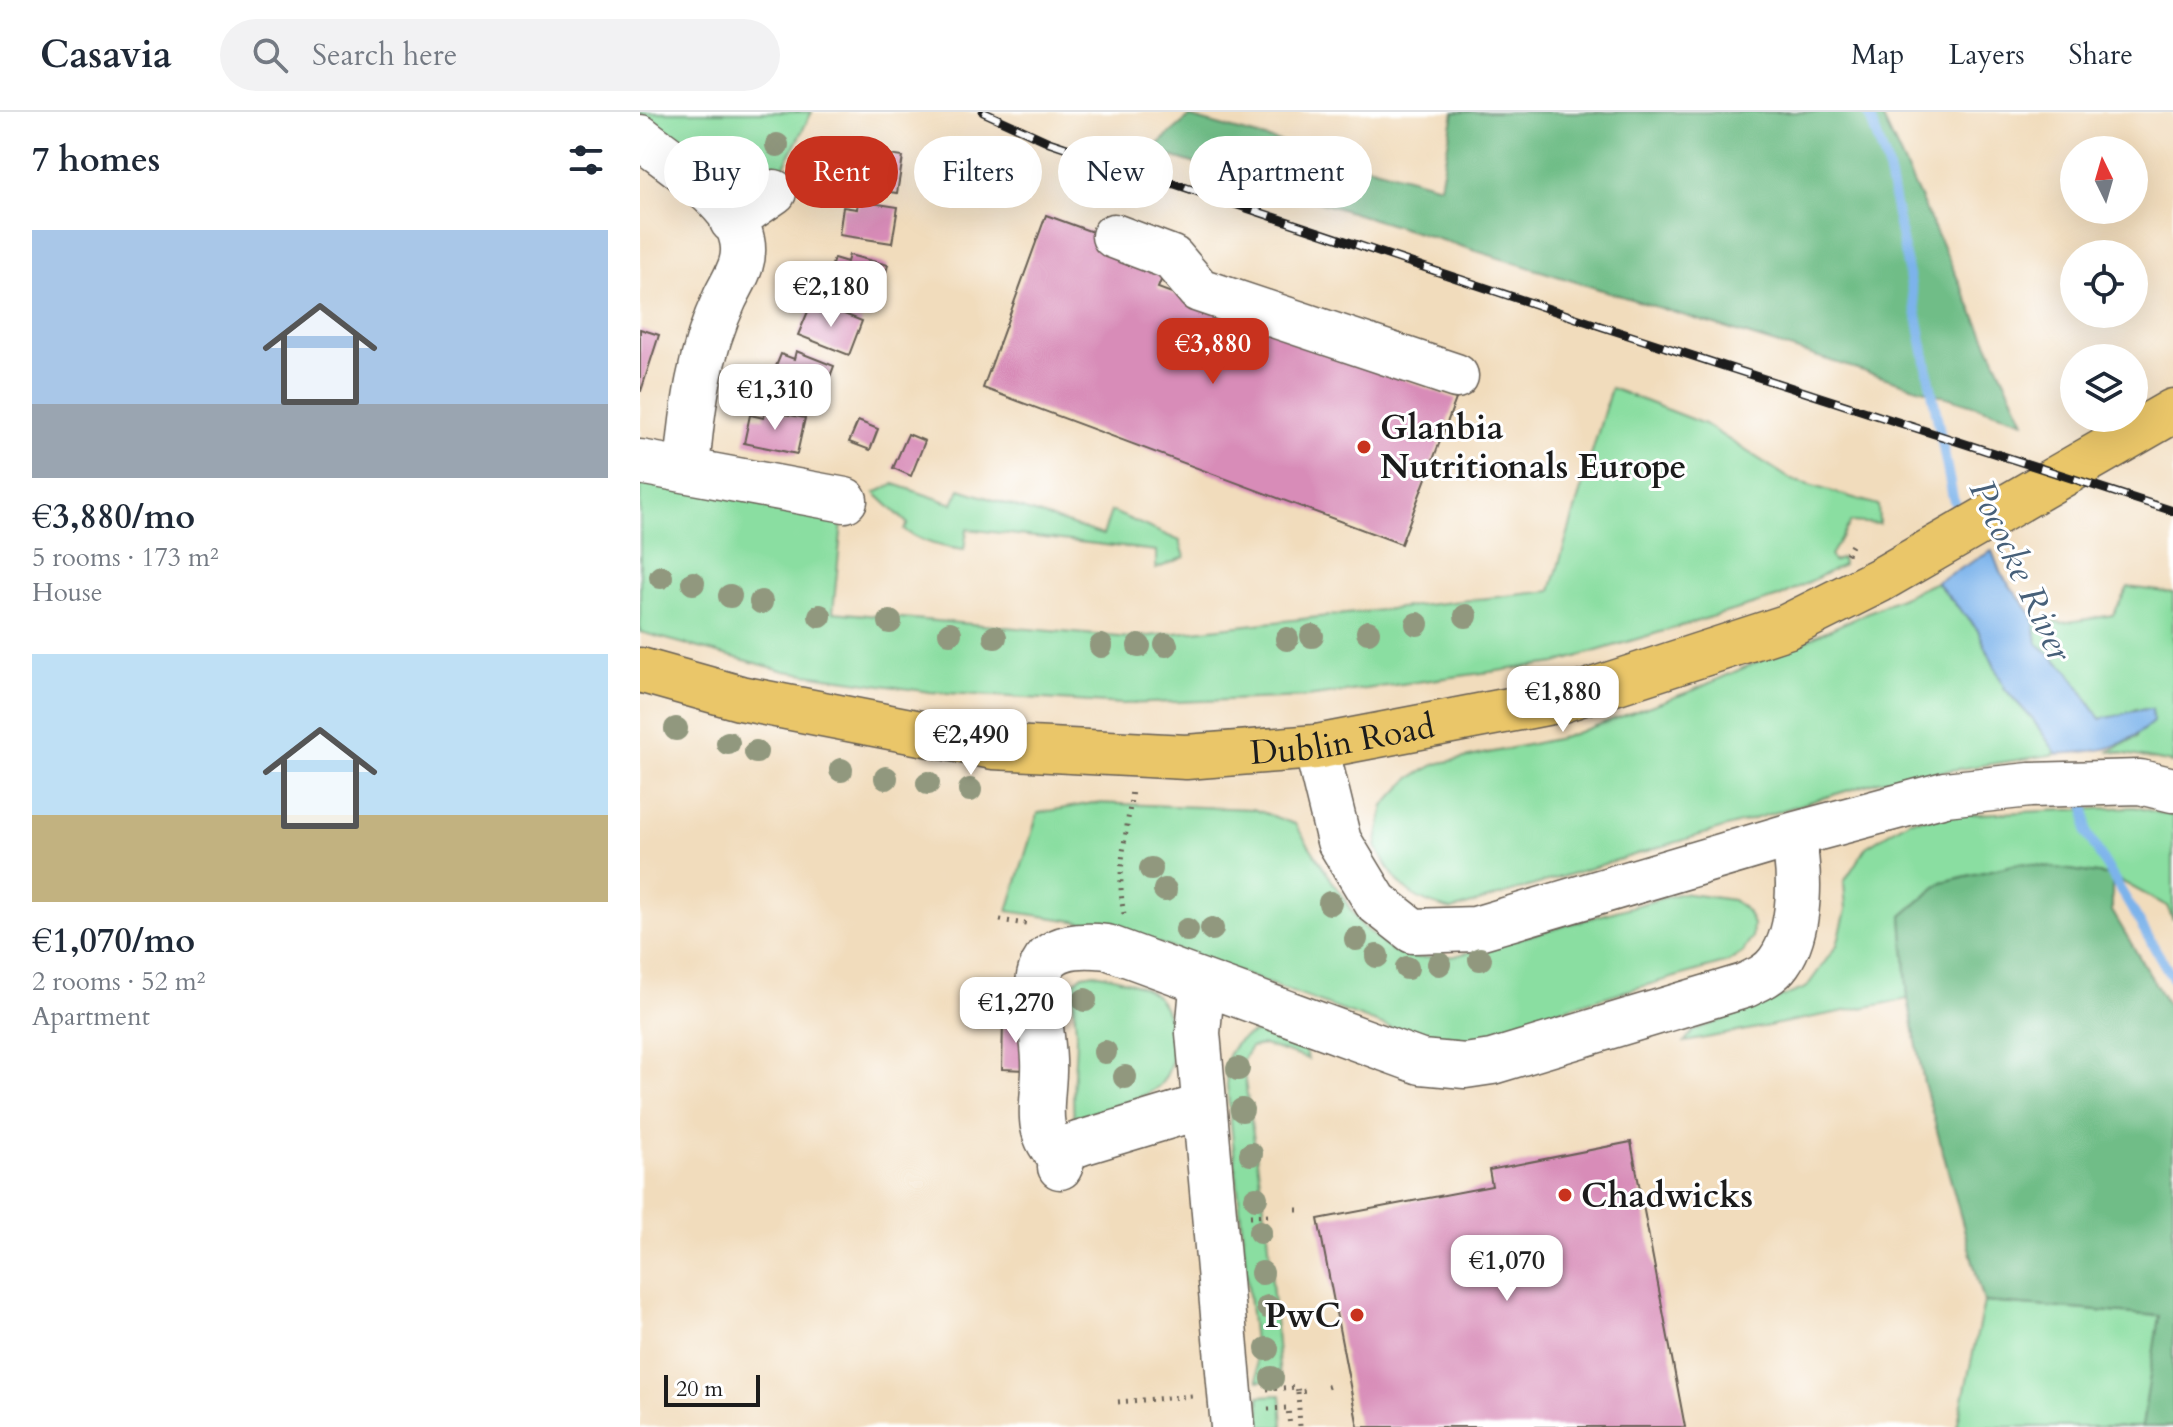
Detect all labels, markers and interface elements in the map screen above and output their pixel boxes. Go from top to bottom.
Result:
search box [220,19,780,91]
text: Casavia [40,29,172,81]
icon: search [248,33,292,77]
text: Search here [312,35,457,76]
text: Map [1851,36,1904,74]
text: Layers [1948,36,2025,74]
text: Share [2069,36,2133,74]
chip: Buy [664,136,769,208]
chip: Rent [785,136,898,208]
chip: Filters [914,136,1042,208]
chip: New [1058,136,1173,208]
chip: Apartment [1189,136,1372,208]
north arrow [2060,136,2148,224]
map controls [2060,136,2148,432]
text: 7 homes [32,137,160,183]
icon: filters [564,138,608,182]
button: locate [2060,240,2148,328]
pin: €2,180 [766,261,896,329]
text: €2,180 [793,269,869,304]
icon: home [248,282,392,426]
pin: €3,880 [1148,318,1278,386]
text: €3,880 [1175,326,1251,361]
button: layers [2060,344,2148,432]
pin: €1,310 [710,364,840,432]
text: €1,310 [737,372,813,407]
place label: Glanbia Nutritionals Europe [1380,405,1686,490]
marker: Glanbia Nutritionals Europe [1355,438,1373,456]
water label: Pococke River [1957,472,2084,670]
text: €3,880/mo [32,494,195,540]
text: 5 rooms · 173 m² [32,540,219,575]
text: House [32,575,103,610]
pin: €1,880 [1498,666,1628,734]
text: €1,880 [1525,674,1601,709]
street label: Dublin Road [1248,703,1438,776]
icon: home [248,706,392,850]
pin: €2,490 [906,709,1036,777]
text: €2,490 [933,717,1009,752]
text: €1,070/mo [32,918,195,964]
text: 2 rooms · 52 m² [32,964,205,999]
pin: €1,270 [951,977,1081,1045]
text: €1,270 [978,985,1054,1020]
text: Apartment [32,999,150,1034]
place label: Chadwicks [1581,1173,1753,1219]
marker: Chadwicks [1556,1186,1574,1204]
pin: €1,070 [1442,1235,1572,1303]
text: €1,070 [1469,1243,1545,1278]
place label: PwC [1264,1293,1341,1339]
marker: PwC [1348,1306,1366,1324]
scale bar [664,1371,760,1407]
text: 20 m [676,1374,723,1404]

